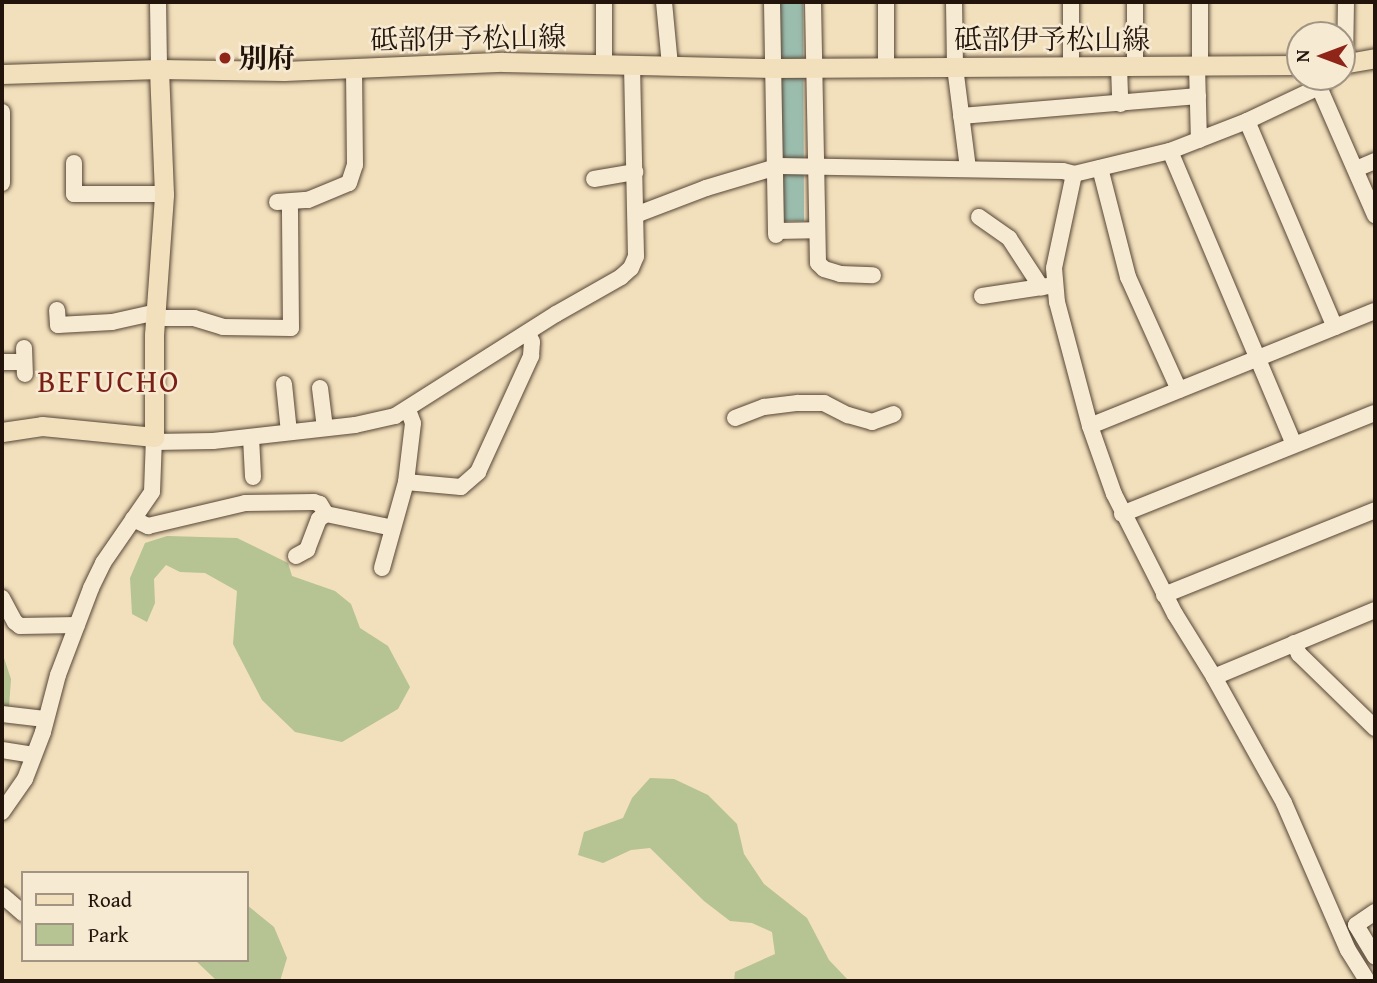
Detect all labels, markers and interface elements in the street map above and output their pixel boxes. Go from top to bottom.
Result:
street label: 砥部伊予松山線 [370,19,566,57]
north arrow [1286,21,1356,91]
street label: 砥部伊予松山線 [954,22,1150,56]
place label: 別府 [239,41,295,75]
marker: 別府 [217,50,233,66]
text: N [1288,50,1316,62]
district label: BEFUCHO [38,362,180,400]
legend [21,871,248,962]
text: Road [88,884,132,915]
text: Park [88,919,129,950]

